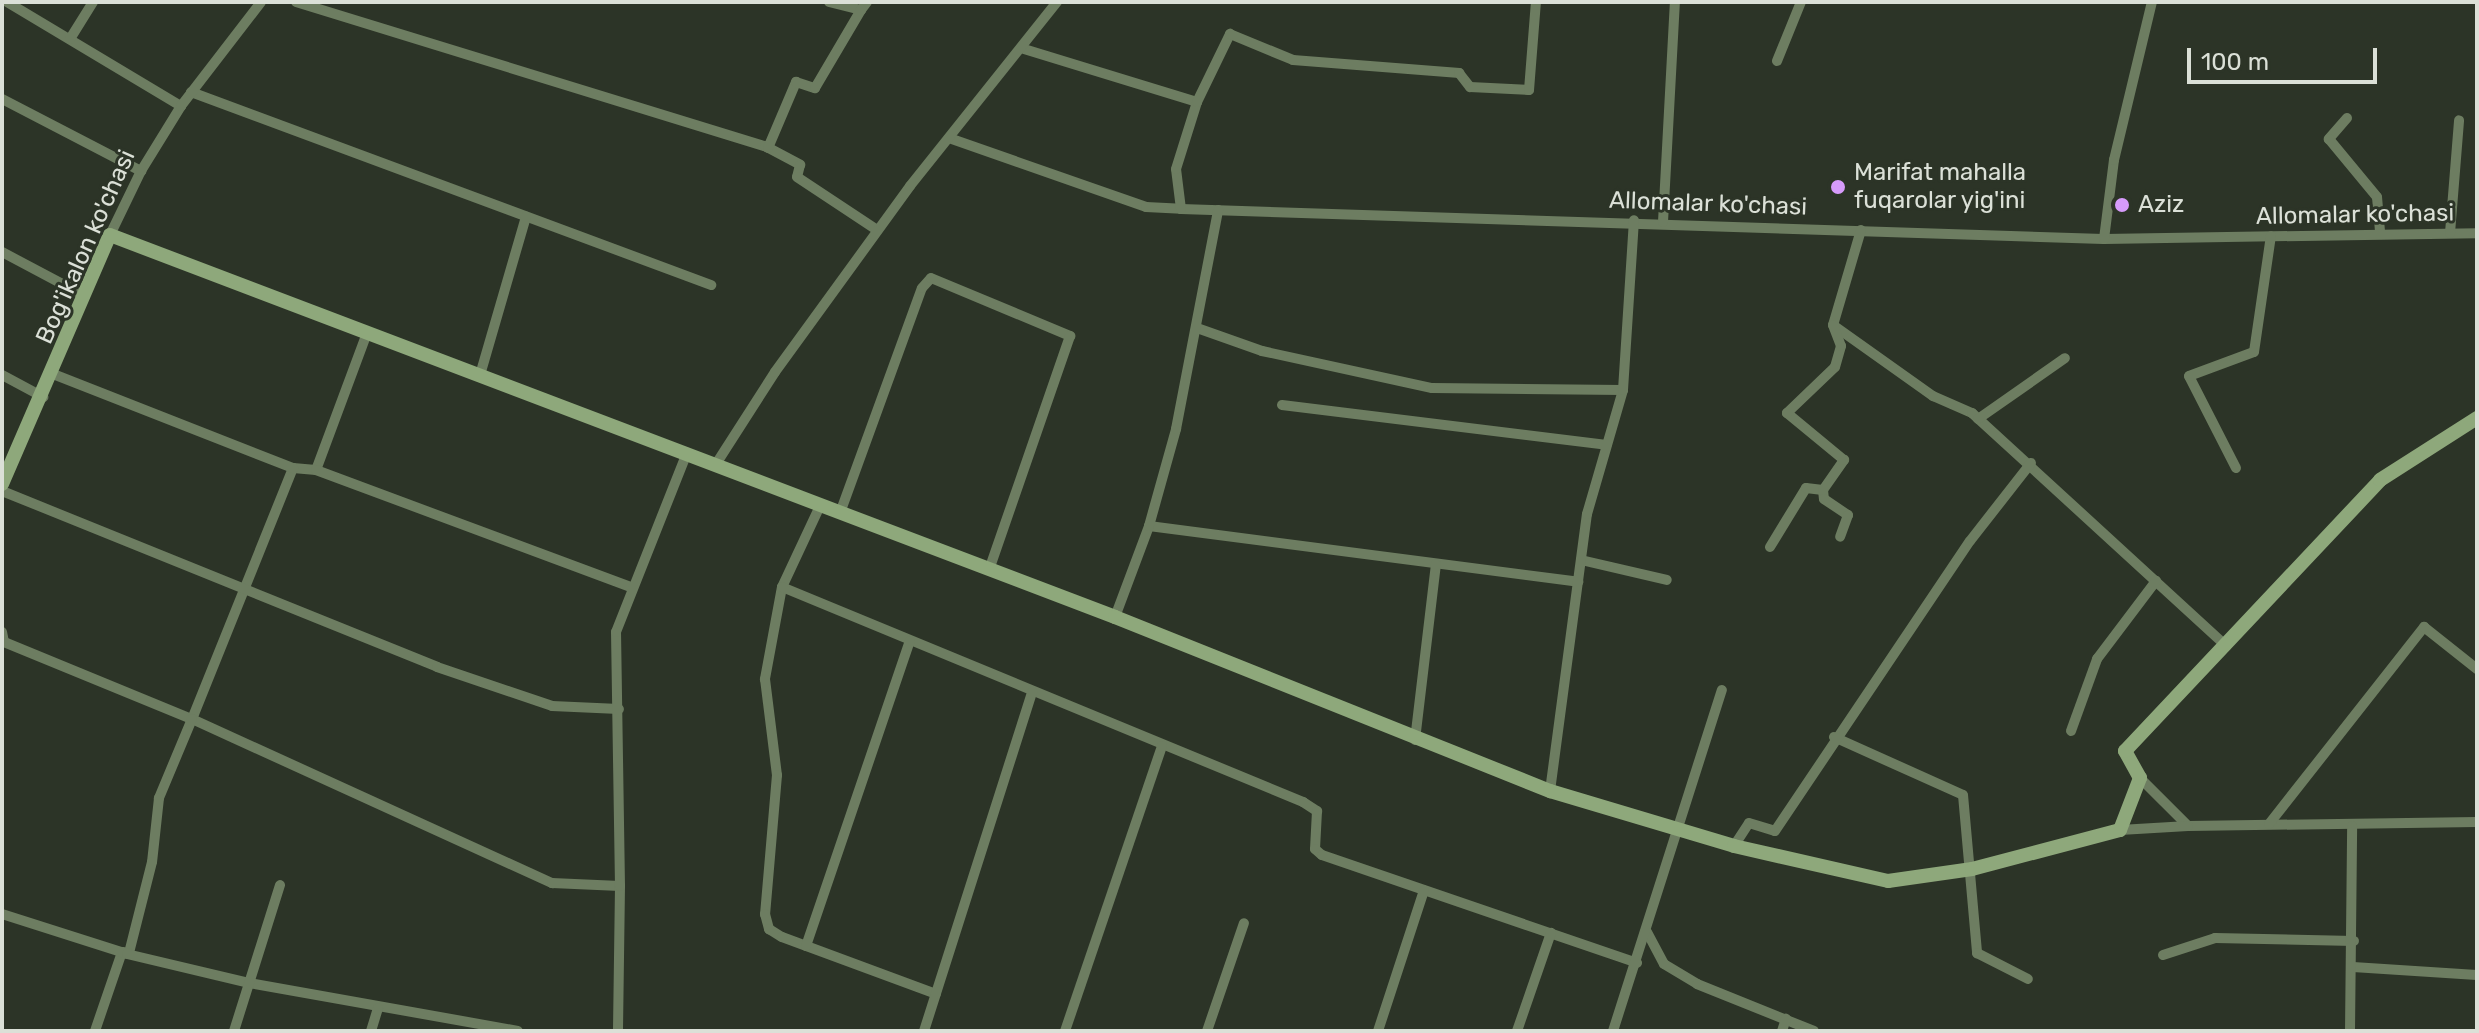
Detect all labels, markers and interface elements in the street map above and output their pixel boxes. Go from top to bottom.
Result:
scale bar [2191,32,2381,82]
text: 100 m [2201,48,2269,76]
street label: Bog'ikalon ko'chasi [30,146,142,348]
place label: Marifat mahalla fuqarolar yig'ini [1854,159,2027,215]
marker: Marifat mahalla fuqarolar yig'ini [1829,178,1847,196]
street label: Allomalar ko'chasi [1608,186,1808,222]
place label: Aziz [2138,191,2184,219]
marker: Aziz [2113,196,2131,214]
street label: Allomalar ko'chasi [2255,199,2455,231]

